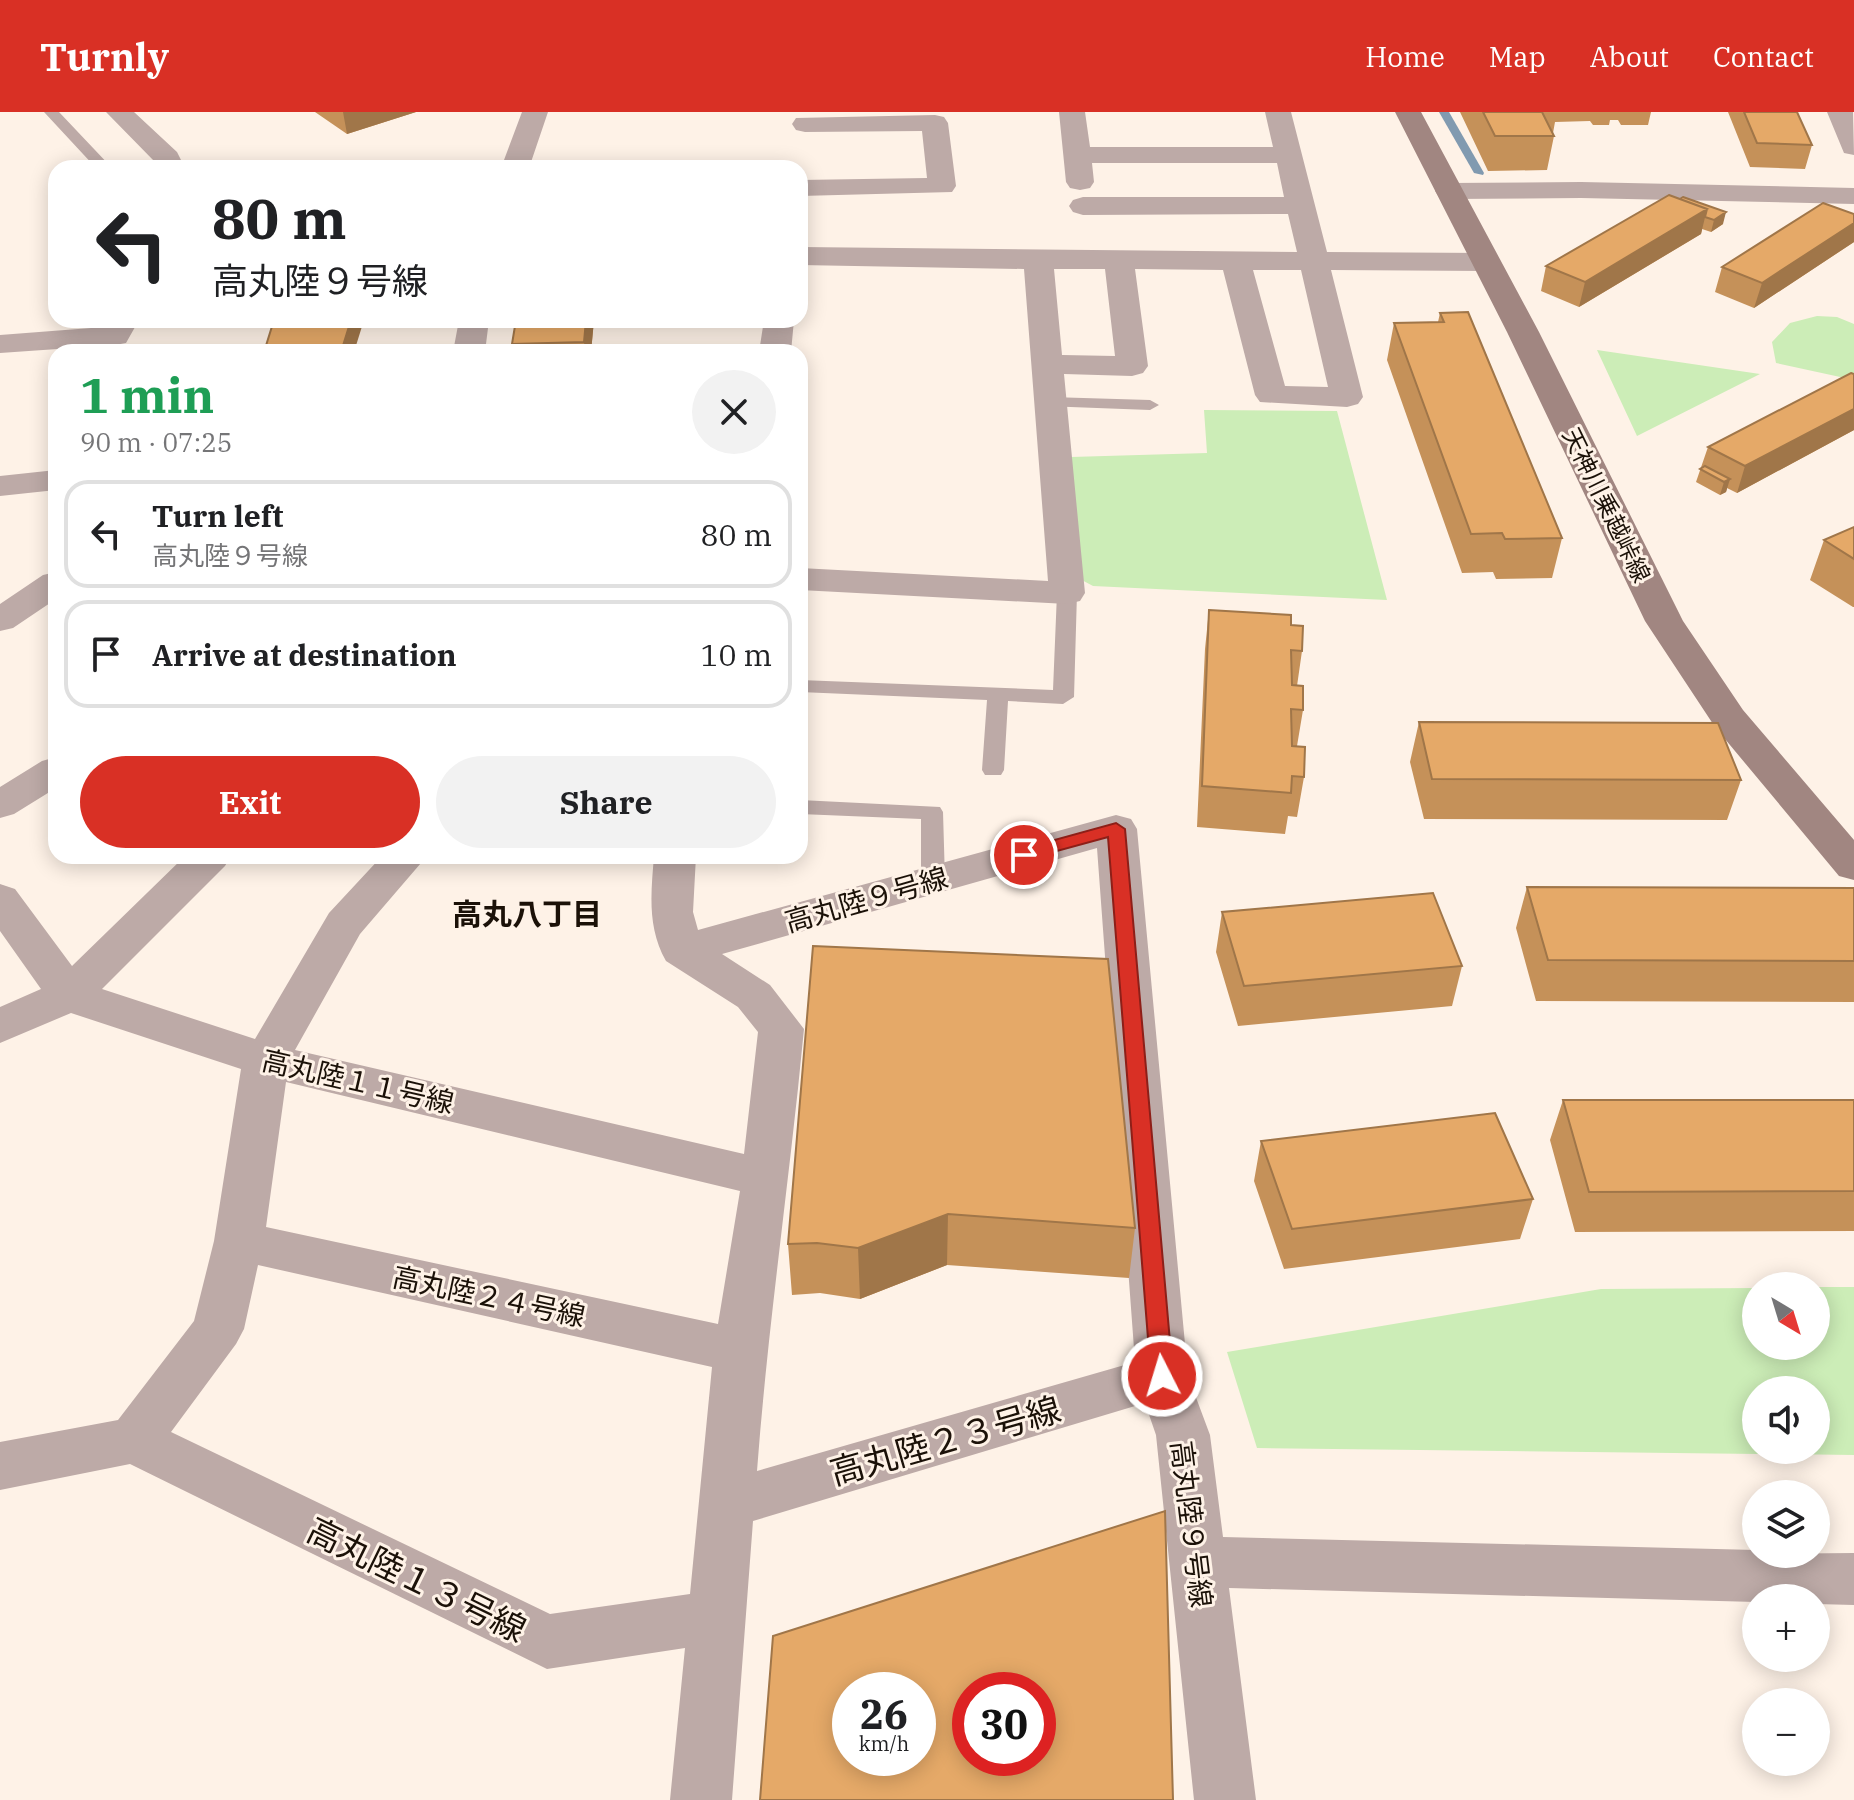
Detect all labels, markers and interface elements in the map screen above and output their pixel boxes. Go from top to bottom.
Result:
text: Turnly [40,32,169,81]
text: Home [1365,38,1445,75]
text: Map [1489,38,1546,75]
text: About [1590,38,1669,75]
text: Contact [1713,38,1814,75]
text: 80 m [212,182,347,254]
icon: left [80,192,184,296]
text: 高丸陸９号線 [212,257,428,304]
text: 1 min [80,364,214,426]
button: close [692,370,776,454]
street label: 天神川乗越峠線 [1556,422,1658,588]
text: 90 m · 07:25 [80,425,232,459]
text: Turn left [152,496,284,535]
icon: left [84,512,128,556]
text: 80 m [700,515,772,554]
text: 高丸陸９号線 [152,538,308,572]
icon: arrive [84,632,128,676]
text: Arrive at destination [152,635,457,674]
text: 10 m [700,635,772,674]
button: Exit [80,756,420,848]
button: Share [436,756,776,848]
pin [990,821,1058,889]
icon: arrive [1002,833,1046,877]
street label: 高丸陸９号線 [780,858,952,940]
district label: 高丸八丁目 [452,894,602,933]
street label: 高丸陸１１号線 [258,1041,458,1121]
street label: 高丸陸２４号線 [389,1258,589,1334]
north arrow [1742,1272,1830,1360]
map controls [1742,1272,1830,1776]
position arrow [1120,1334,1204,1418]
button: sound [1742,1376,1830,1464]
street label: 高丸陸２３号線 [825,1386,1065,1494]
street label: 高丸陸９号線 [1163,1438,1221,1610]
button: layers [1742,1480,1830,1568]
street label: 高丸陸１３号線 [300,1507,534,1651]
button: + [1742,1584,1830,1672]
speed limit sign: 30 [952,1672,1056,1776]
text: 26 [860,1688,908,1740]
button: − [1742,1688,1830,1776]
text: km/h [859,1730,909,1757]

